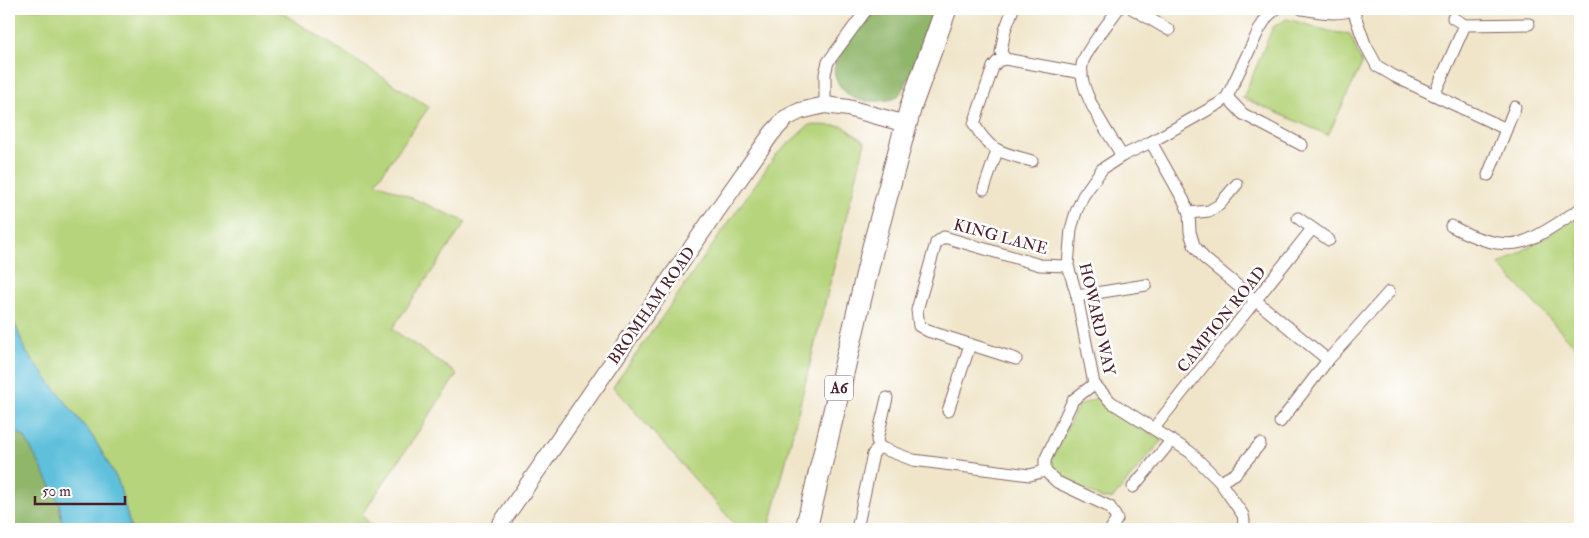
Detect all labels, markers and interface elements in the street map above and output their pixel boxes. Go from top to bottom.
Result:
street label: KING LANE [952,215,1050,259]
street label: BROMHAM ROAD [604,243,700,368]
street label: HOWARD WAY [1074,261,1120,378]
street label: CAMPION ROAD [1173,263,1271,377]
road number: A6 [825,376,853,400]
scale bar [35,473,125,505]
text: 50 m [42,482,71,501]

